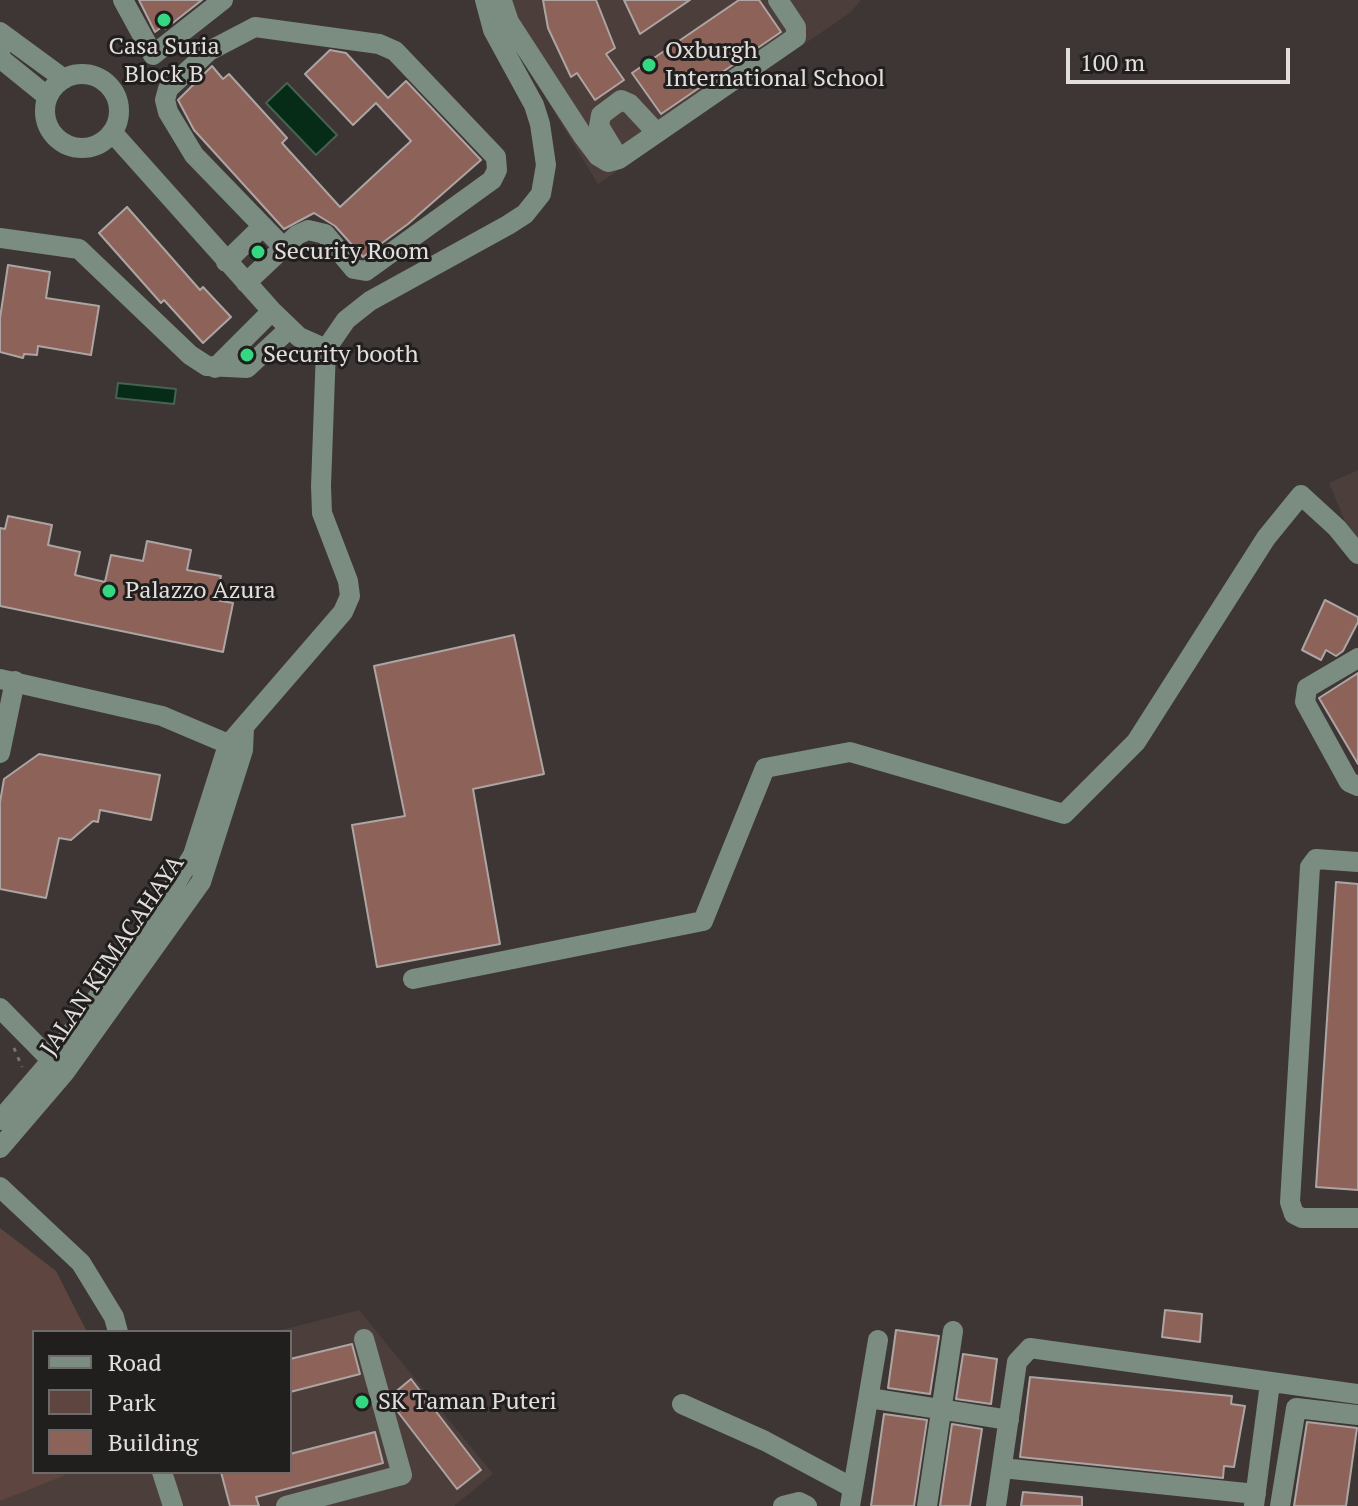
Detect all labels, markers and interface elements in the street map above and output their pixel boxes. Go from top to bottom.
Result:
marker: Casa Suria Block B [155,11,173,29]
scale bar [1070,32,1294,82]
place label: Casa Suria Block B [108,33,220,89]
place label: Oxburgh International School [665,37,885,93]
text: 100 m [1080,46,1145,78]
marker: Oxburgh International School [640,56,658,74]
place label: Security Room [274,238,429,266]
marker: Security Room [249,243,267,261]
place label: Security booth [263,341,419,369]
marker: Security booth [238,346,256,364]
place label: Palazzo Azura [125,577,276,605]
marker: Palazzo Azura [100,582,118,600]
street label: JALAN KEMACAHAYA [35,850,191,1062]
legend [32,1330,292,1474]
text: Road [108,1346,162,1378]
text: Park [108,1386,156,1418]
place label: SK Taman Puteri [378,1388,557,1416]
marker: SK Taman Puteri [353,1393,371,1411]
text: Building [108,1426,198,1458]

